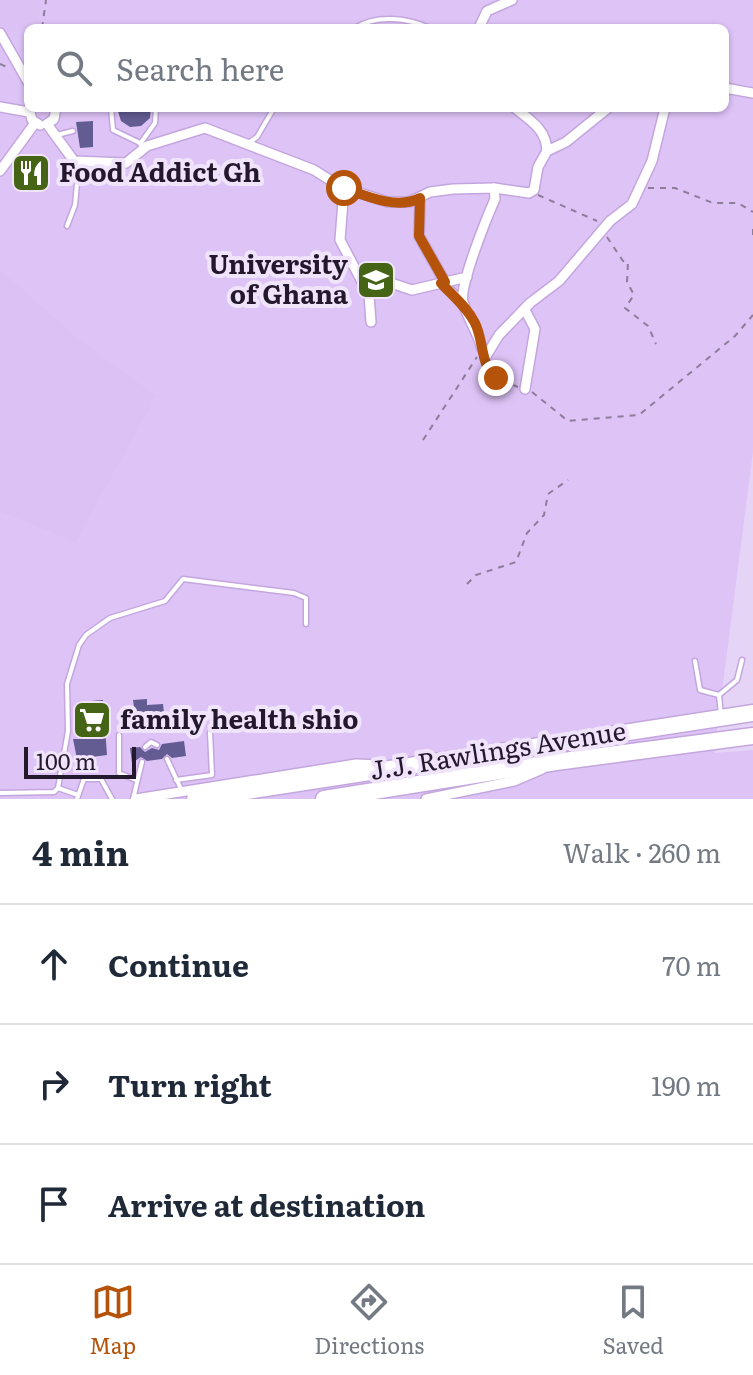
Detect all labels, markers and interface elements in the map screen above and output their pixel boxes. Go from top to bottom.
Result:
search box [24,24,729,112]
icon: search [52,46,96,90]
text: Search here [116,46,284,90]
place label: Food Addict Gh [59,151,261,190]
restaurant icon: Food Addict Gh [10,152,52,194]
route start [326,170,362,206]
place label: University of Ghana [208,243,348,312]
school or university icon: University of Ghana [355,259,397,301]
route end [478,360,514,396]
place label: family health shio [120,698,358,737]
supermarket icon: family health shio [71,699,113,741]
street label: J.J. Rawlings Avenue [367,709,628,788]
scale bar [24,743,136,779]
text: 100 m [36,744,96,777]
text: 4 min [32,826,129,876]
text: Walk · 260 m [563,832,721,871]
icon: ahead [32,942,76,986]
text: Continue [108,942,249,986]
text: 70 m [662,945,721,984]
icon: right [32,1062,76,1106]
text: Turn right [108,1062,272,1106]
text: 190 m [651,1065,721,1104]
icon: arrive [32,1182,76,1226]
text: Arrive at destination [108,1182,425,1226]
tab: Map [89,1280,136,1361]
tab: Directions [314,1280,424,1361]
tab: Saved [603,1280,664,1361]

